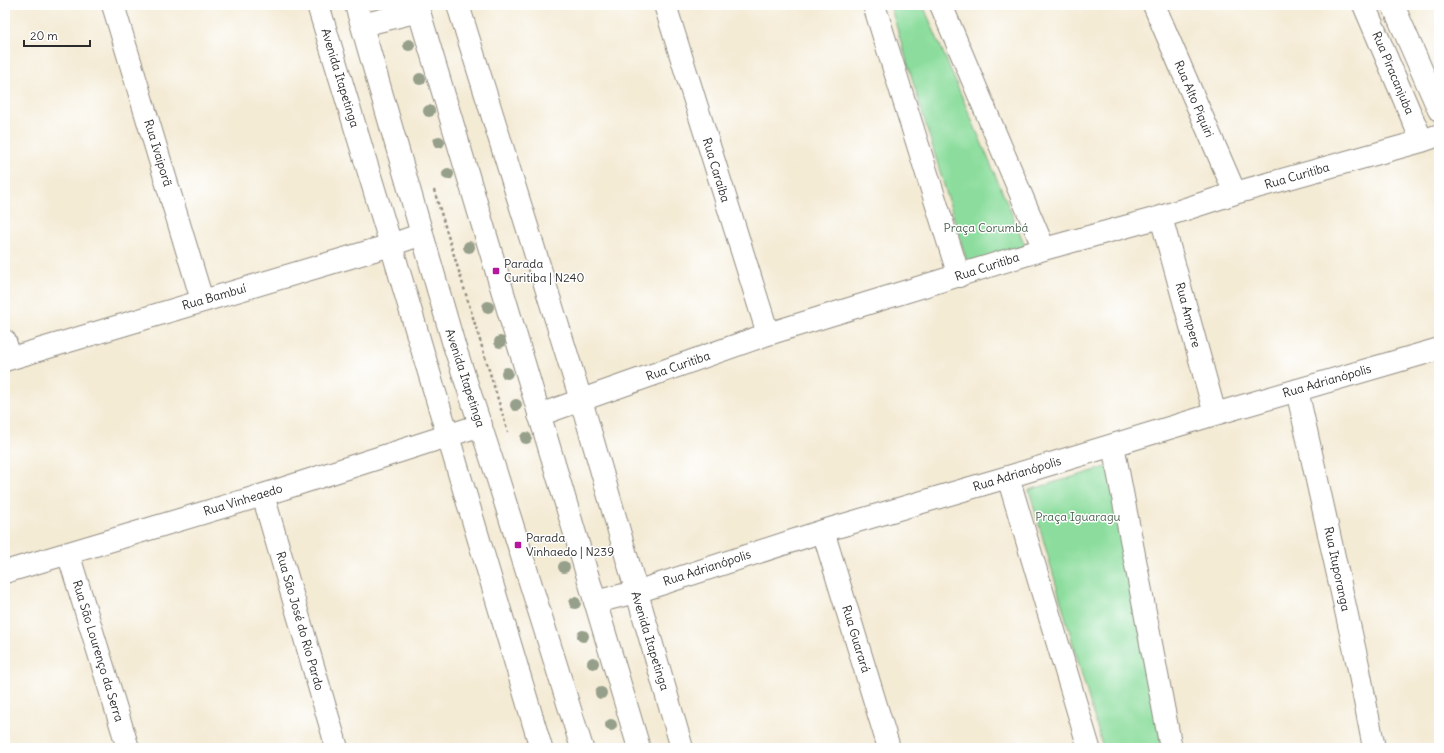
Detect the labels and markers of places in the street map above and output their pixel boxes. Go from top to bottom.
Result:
place label: Parada Curitiba | N240 [504,256,584,285]
marker: Parada Curitiba | N240 [491,266,501,276]
place label: Parada Vinhaedo | N239 [526,530,614,559]
marker: Parada Vinhaedo | N239 [513,540,523,550]

